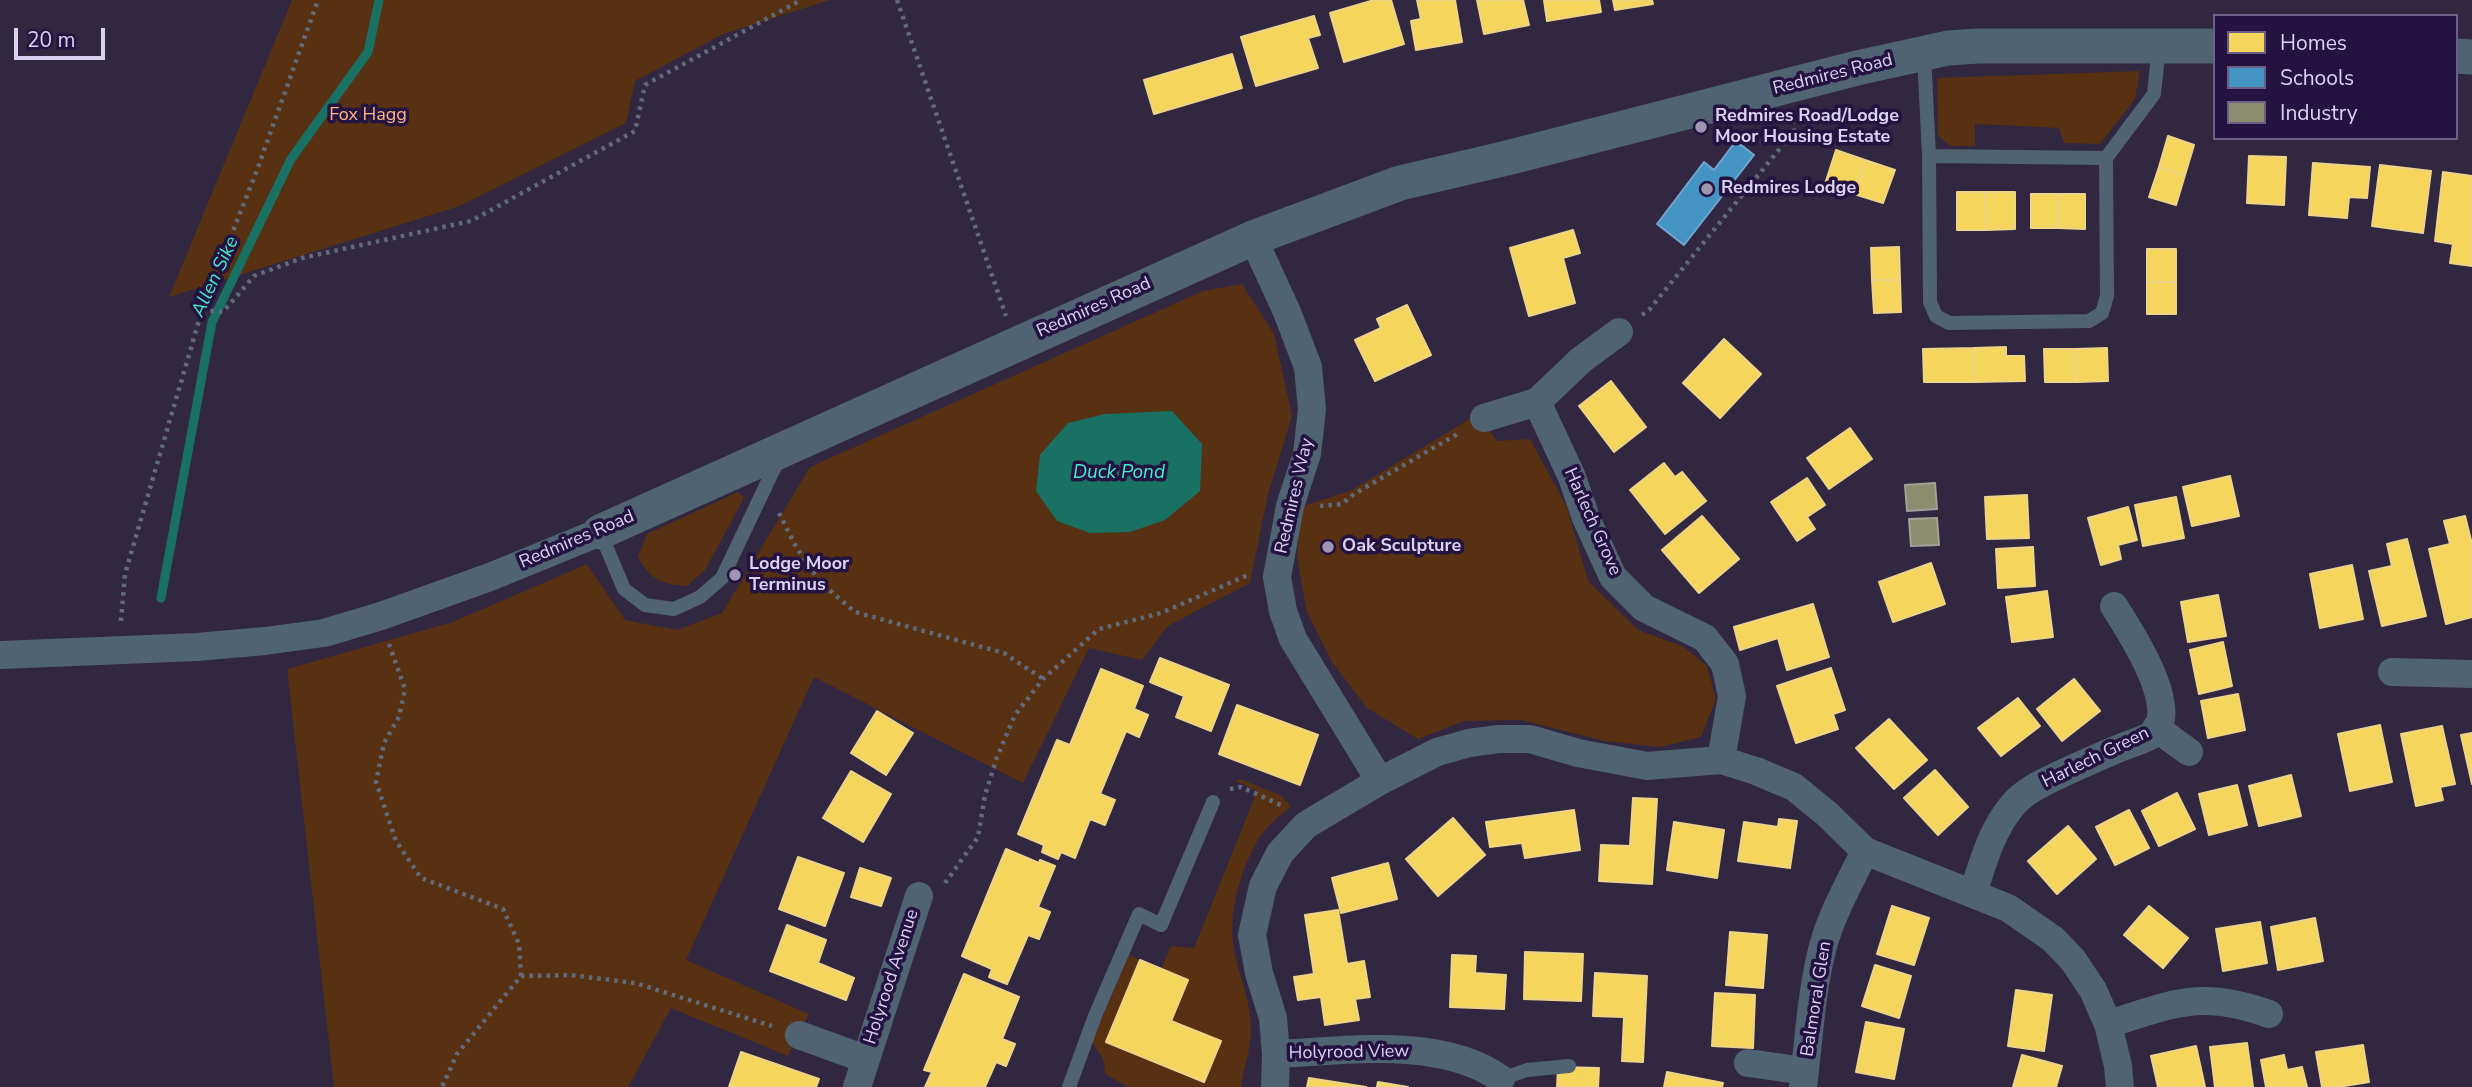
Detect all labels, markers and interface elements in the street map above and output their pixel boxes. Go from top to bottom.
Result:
scale bar [18,14,108,58]
legend [2213,14,2458,140]
text: 20 m [27,26,76,54]
text: Homes [2280,29,2347,57]
street label: Redmires Road [1771,50,1895,100]
text: Schools [2280,64,2354,92]
text: Industry [2280,99,2358,127]
park label: Fox Hagg [329,105,407,127]
place label: Redmires Road/Lodge Moor Housing Estate [1715,106,1899,148]
marker: Redmires Road/Lodge Moor Housing Estate [1693,119,1709,135]
place label: Redmires Lodge [1721,178,1856,200]
marker: Redmires Lodge [1699,181,1715,197]
water label: Allen Sike [187,233,245,321]
street label: Redmires Road [1034,273,1154,343]
street label: Redmires Way [1271,436,1319,556]
water label: Duck Pond [1073,462,1165,484]
street label: Harlech Grove [1559,465,1625,579]
street label: Redmires Road [516,506,638,574]
place label: Oak Sculpture [1342,536,1461,558]
marker: Oak Sculpture [1320,539,1336,555]
place label: Lodge Moor Terminus [749,554,849,596]
marker: Lodge Moor Terminus [727,567,743,583]
street label: Harlech Green [2039,723,2153,793]
street label: Holyrood Avenue [860,907,924,1047]
street label: Balmoral Glen [1797,940,1837,1058]
street label: Holyrood View [1288,1041,1410,1065]

